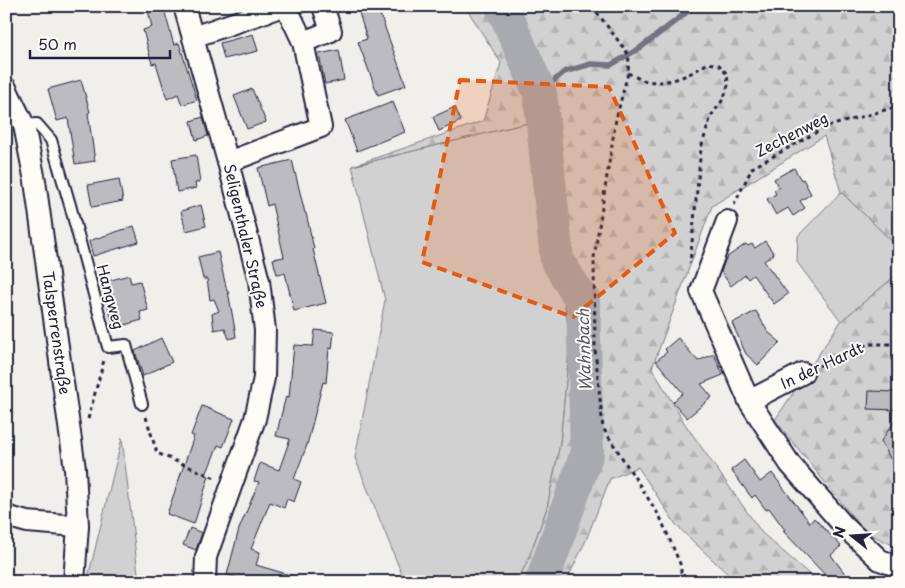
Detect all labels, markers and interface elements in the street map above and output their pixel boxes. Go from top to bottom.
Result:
scale bar [30,28,170,60]
text: 50 m [38,32,77,55]
street label: Zechenweg [751,105,832,162]
street label: Seligenthaler Straße [219,161,274,310]
street label: Hangweg [92,261,131,332]
street label: Talsperrenstraße [37,270,78,396]
water label: Wahnbach [570,308,596,392]
street label: In der Hardt [776,335,867,394]
north arrow [828,510,878,560]
text: N [827,524,851,540]

